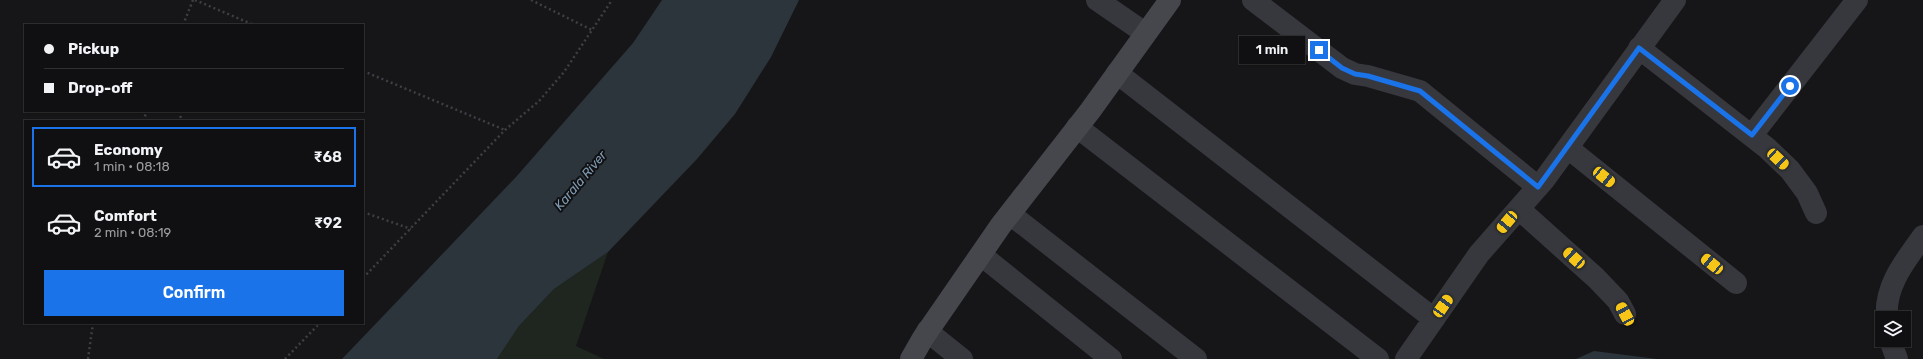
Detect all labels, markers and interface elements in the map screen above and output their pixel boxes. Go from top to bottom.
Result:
callout: 1 min [1239,36,1305,64]
text: Pickup [68,40,119,58]
route end [1310,41,1328,59]
text: 1 min [1256,42,1288,57]
route start [1781,77,1799,95]
text: Drop-off [68,79,132,97]
icon: car [46,139,82,175]
text: Economy [94,141,163,159]
car [1765,146,1791,172]
water label: Karala River [551,147,610,213]
text: ₹68 [313,148,342,166]
text: 1 min · 08:18 [94,159,170,174]
car [1591,165,1617,189]
icon: car [46,205,82,241]
text: Comfort [94,207,157,225]
car [1495,209,1519,235]
text: ₹92 [314,214,342,232]
text: 2 min · 08:19 [94,225,171,240]
car [1561,246,1587,270]
car [1699,252,1725,276]
button: Confirm [44,270,344,316]
car [1431,293,1455,319]
car [1614,301,1636,327]
map controls [1875,311,1911,347]
button: layers [1875,311,1911,347]

